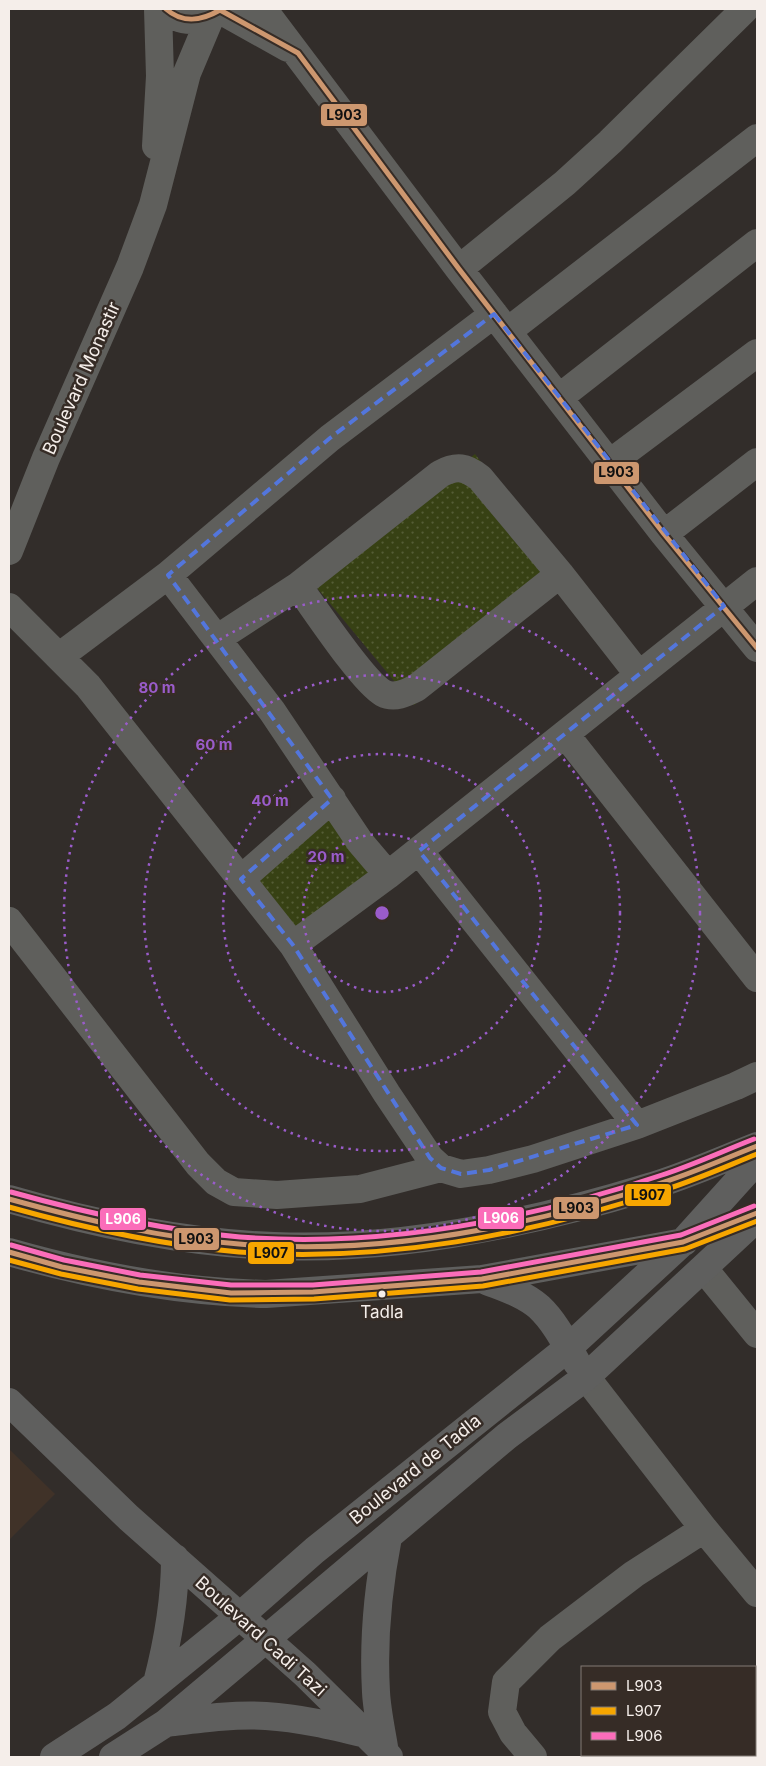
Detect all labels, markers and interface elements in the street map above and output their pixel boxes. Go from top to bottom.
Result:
line badge: L903 [320,103,368,127]
text: L903 [326,106,362,123]
street label: Boulevard Monastir [38,298,124,458]
line badge: L903 [593,461,640,485]
text: L903 [598,463,634,480]
text: 80 m [138,678,176,697]
text: 60 m [195,735,233,754]
text: 40 m [251,791,289,810]
text: 20 m [308,847,344,866]
centre of rings [373,904,391,922]
line badge: L907 [624,1183,672,1207]
text: L907 [631,1186,665,1203]
line badge: L903 [552,1196,600,1220]
text: L903 [558,1199,594,1216]
line badge: L906 [477,1206,525,1230]
line badge: L906 [99,1207,147,1231]
text: L906 [483,1209,519,1226]
text: L906 [105,1210,141,1227]
line badge: L903 [173,1227,220,1251]
text: L903 [178,1230,214,1247]
line badge: L907 [247,1241,295,1265]
text: L907 [254,1244,288,1261]
marker: Tadla [377,1289,387,1299]
place label: Tadla [360,1302,404,1322]
street label: Boulevard de Tadla [345,1410,485,1528]
street label: Boulevard Cadi Tazi [191,1572,331,1700]
legend [581,1666,756,1756]
text: L903 [626,1676,663,1695]
text: L907 [626,1701,661,1720]
text: L906 [626,1726,663,1745]

